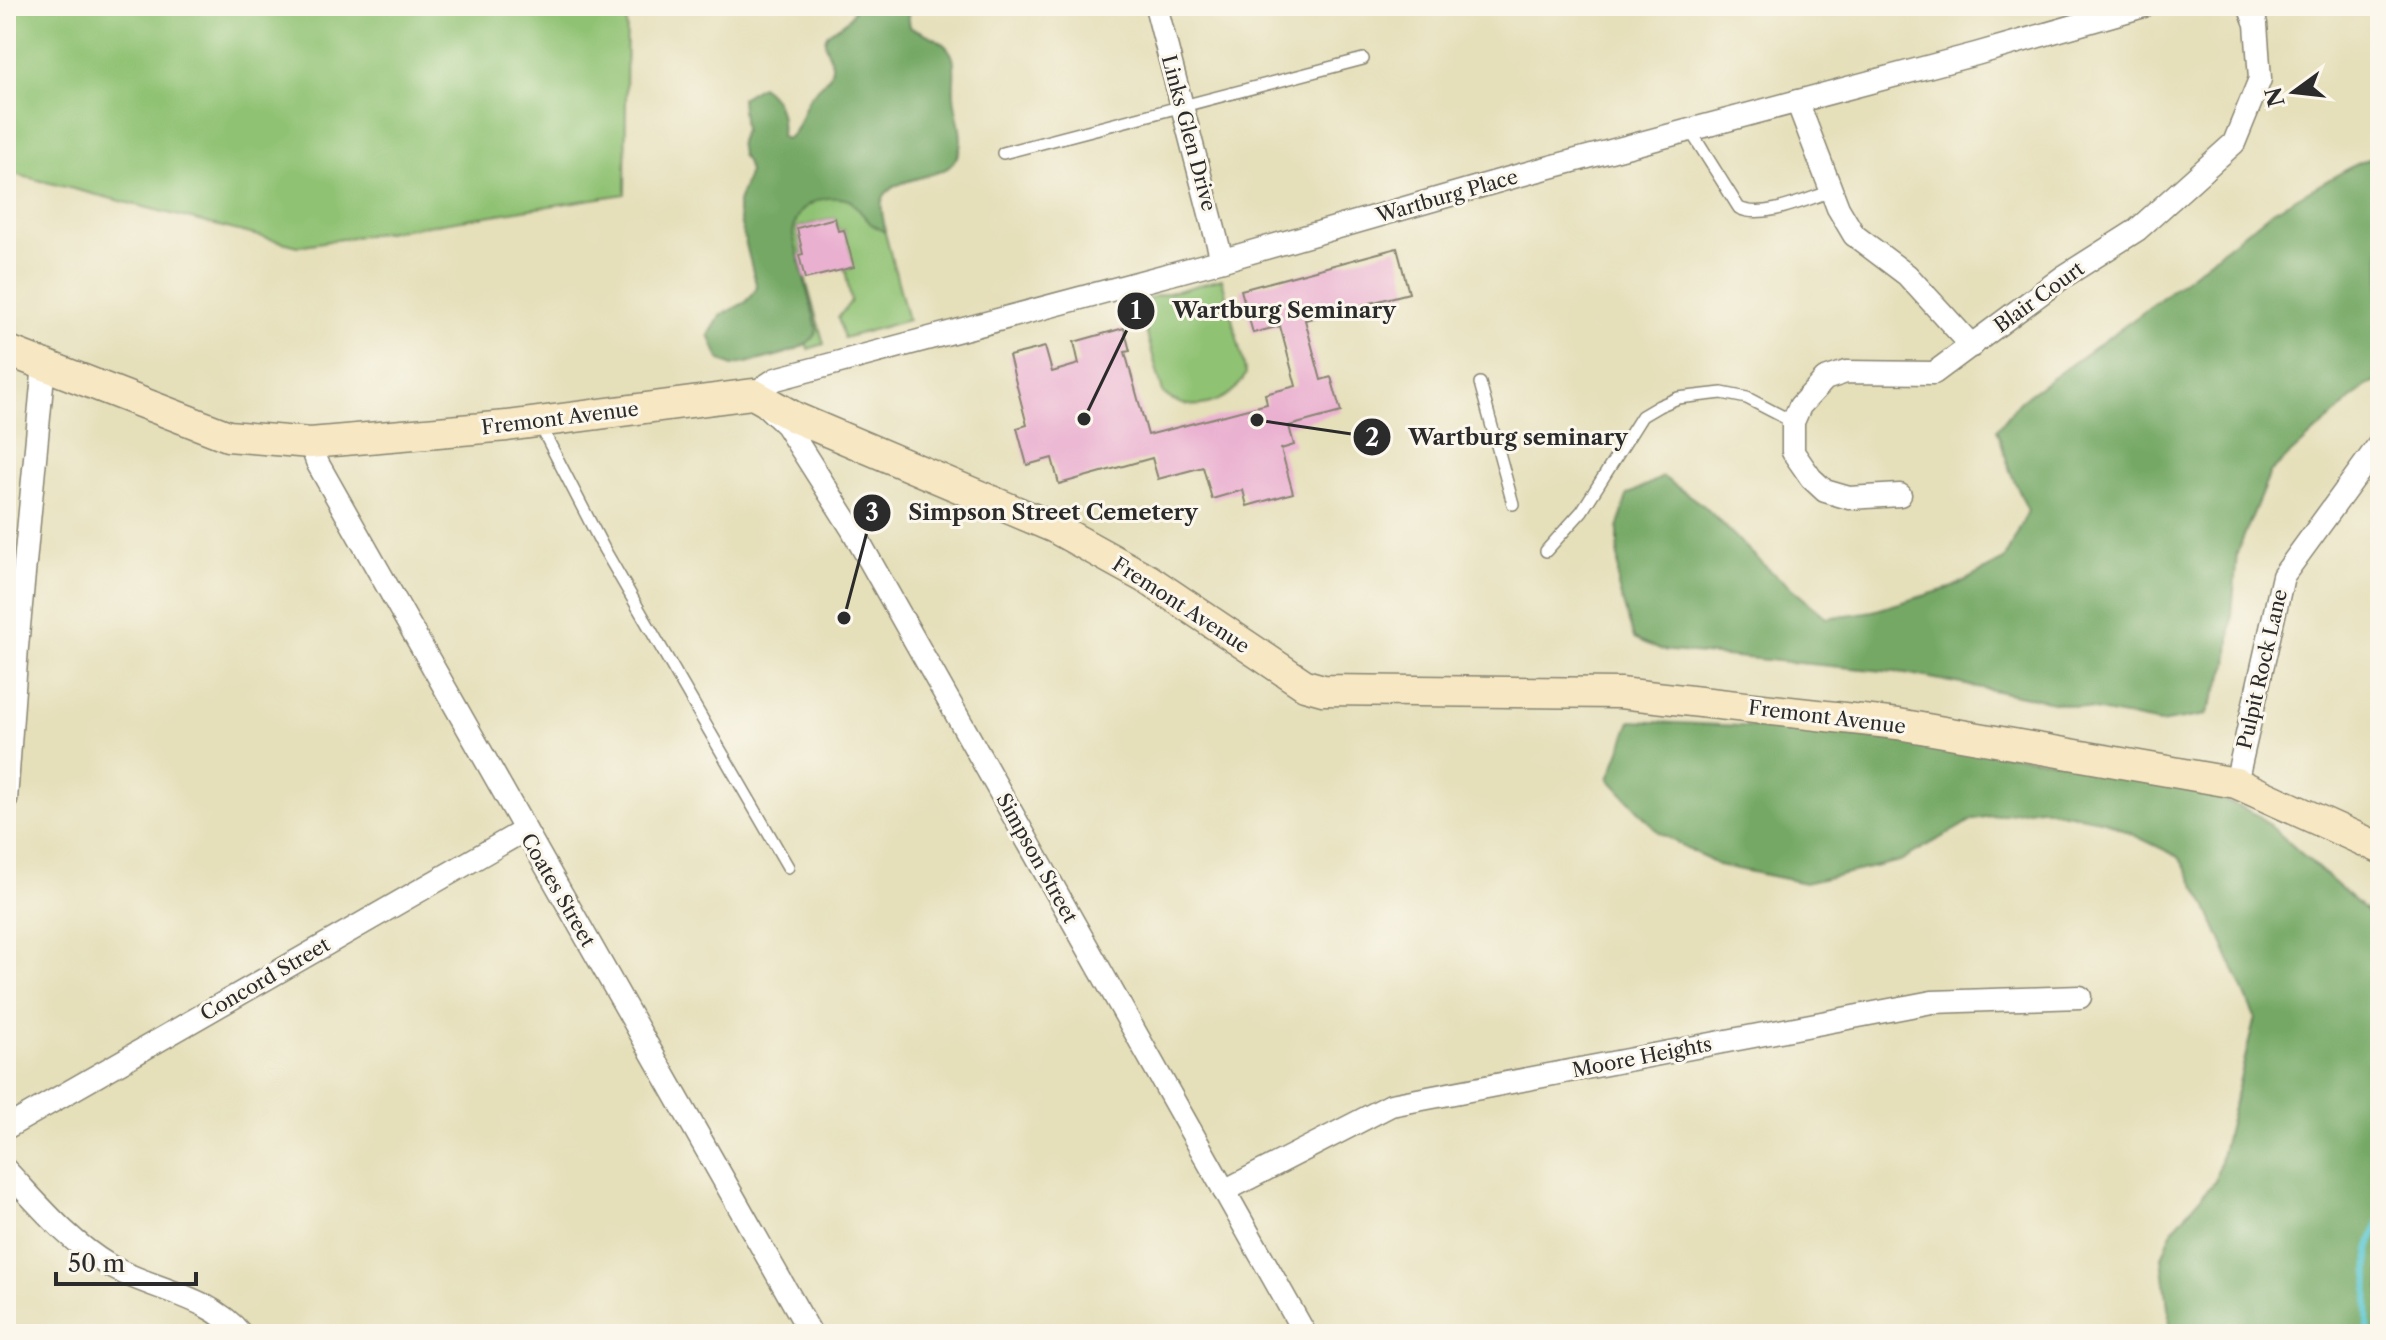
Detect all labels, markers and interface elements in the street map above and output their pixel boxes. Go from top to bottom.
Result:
street label: Links Glen Drive [1157,52,1221,214]
north arrow [2254,52,2334,132]
text: N [2260,84,2291,110]
street label: Wartburg Place [1372,164,1521,228]
street label: Blair Court [1989,256,2089,338]
callout: Wartburg Seminary [1116,288,1412,334]
text: 1 [1131,296,1142,325]
text: Wartburg Seminary [1171,297,1396,324]
street label: Fremont Avenue [480,396,640,440]
callout: Wartburg seminary [1352,414,1644,460]
text: 2 [1365,423,1379,452]
text: Wartburg seminary [1407,424,1628,451]
callout: Simpson Street Cemetery [852,490,1214,536]
text: 3 [865,498,879,527]
text: Simpson Street Cemetery [908,499,1198,526]
street label: Fremont Avenue [1108,552,1254,658]
street label: Pulpit Rock Lane [2232,587,2292,751]
street label: Fremont Avenue [1747,695,1907,739]
street label: Simpson Street [991,789,1083,927]
street label: Coates Street [516,829,600,951]
street label: Concord Street [196,932,334,1026]
street label: Moore Heights [1570,1032,1714,1082]
scale bar [56,1236,196,1286]
text: 50 m [68,1249,125,1278]

